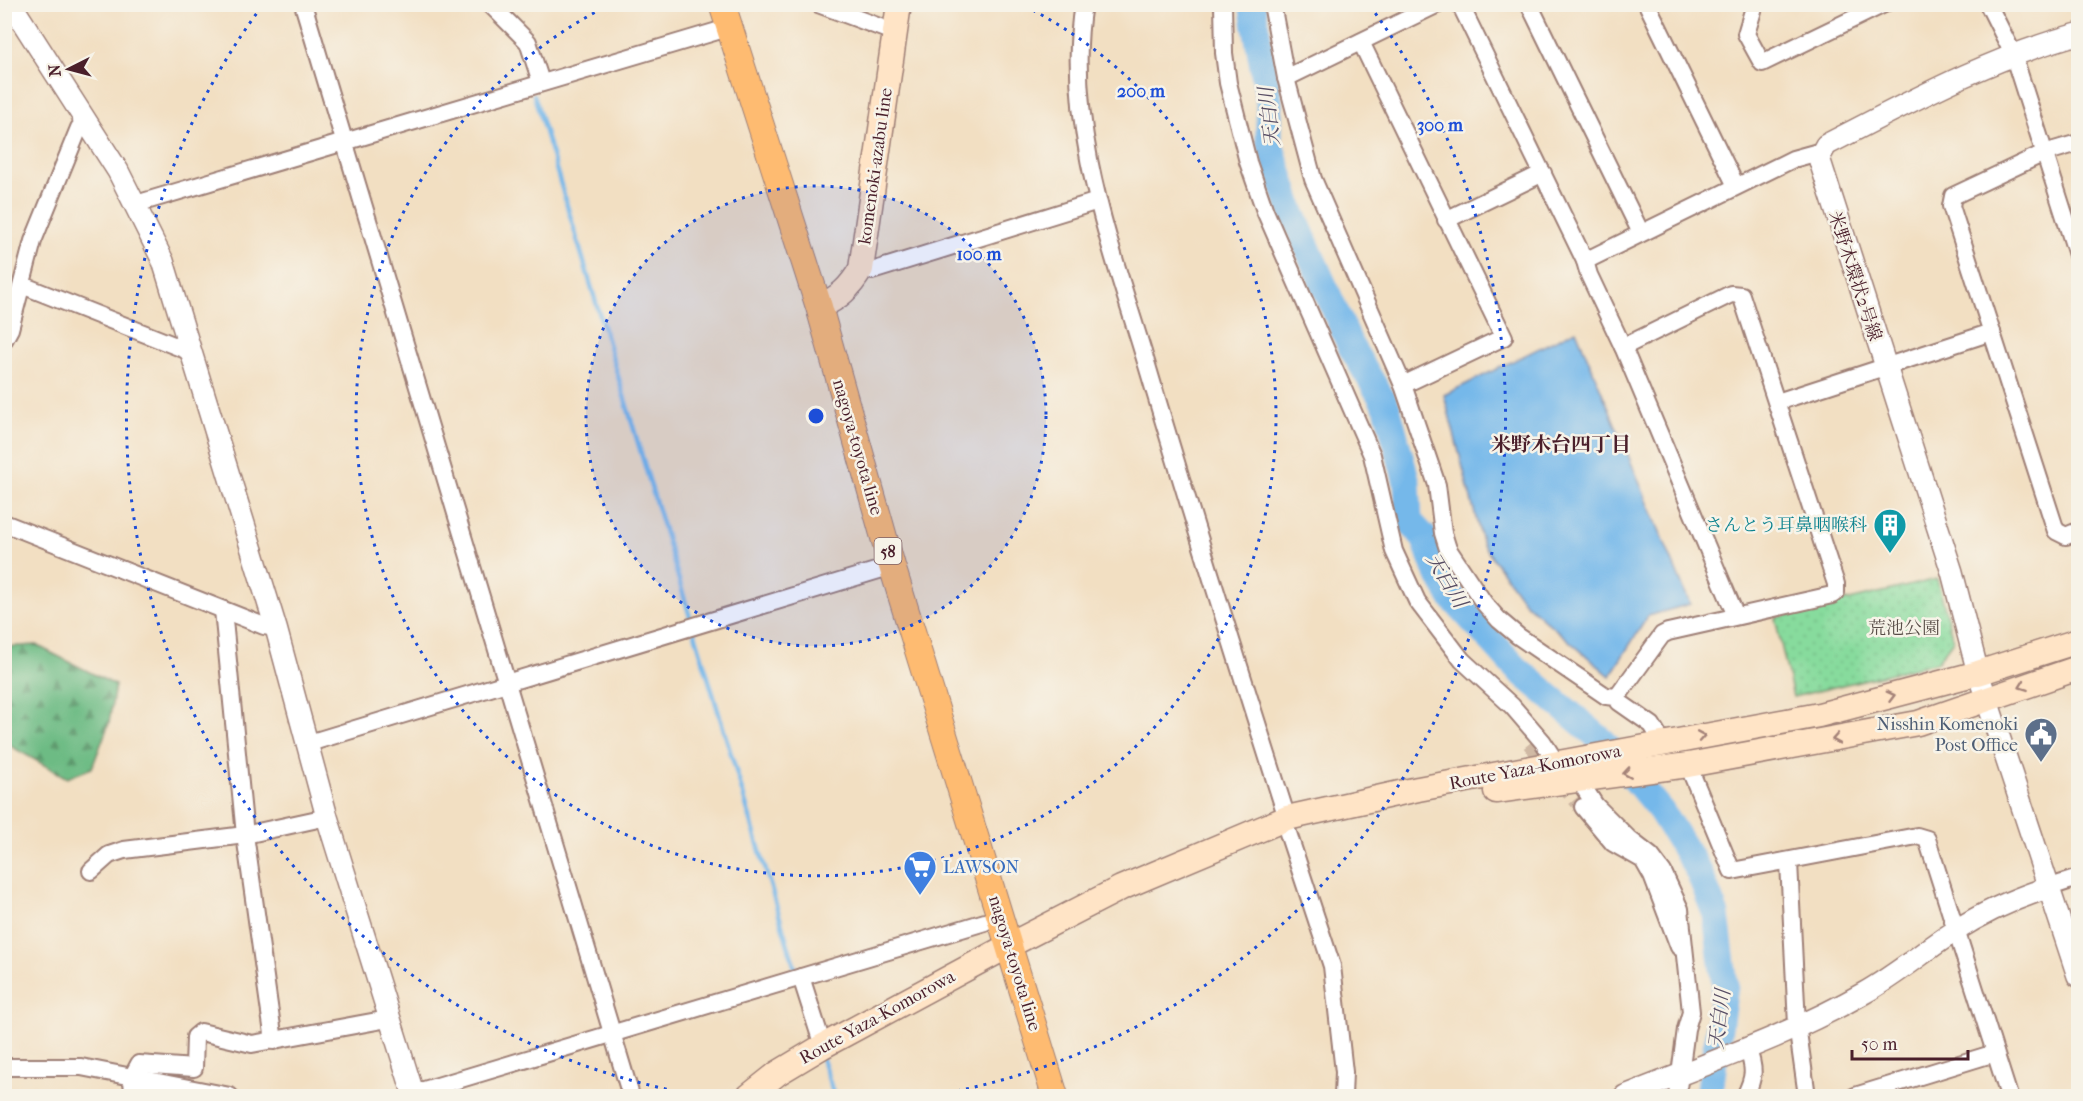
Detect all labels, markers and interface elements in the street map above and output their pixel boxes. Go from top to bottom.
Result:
north arrow [39,39,99,99]
text: N [44,63,65,78]
text: 200 m [1117,81,1166,102]
water label: 天白川 [1254,84,1285,148]
street label: komenoki-azabu line [854,86,897,246]
text: 300 m [1417,115,1464,136]
street label: 米野木環状2号線 [1824,209,1885,344]
text: 100 m [956,244,1003,265]
street label: nagoya-toyota line [828,377,887,518]
centre of rings [806,406,826,426]
district label: 米野木台四丁目 [1491,433,1631,456]
building icon: さんとう耳鼻咽喉科 [1872,507,1908,554]
place label: さんとう耳鼻咽喉科 [1705,515,1867,536]
road number: 58 [874,538,902,564]
water label: 天白川 [1421,549,1473,614]
park label: 荒池公園 [1868,618,1940,639]
one-way arrow [2018,679,2029,692]
one-way arrow [1886,690,1896,703]
place label: Nisshin Komenoki Post Office [1877,714,2019,756]
public building icon: Nisshin Komenoki Post Office [2023,716,2059,763]
one-way arrow [1696,730,1706,743]
one-way arrow [1831,732,1841,745]
street label: Route Yaza-Komorowa [1447,740,1624,794]
one-way arrow [1623,766,1632,778]
supermarket icon: LAWSON [902,849,938,896]
place label: LAWSON [943,857,1020,878]
street label: nagoya-toyota line [984,893,1045,1034]
street label: Route Yaza-Komorowa [796,966,959,1069]
water label: 天白川 [1704,986,1735,1050]
scale bar [1852,1023,1968,1061]
text: 50 m [1861,1034,1898,1055]

